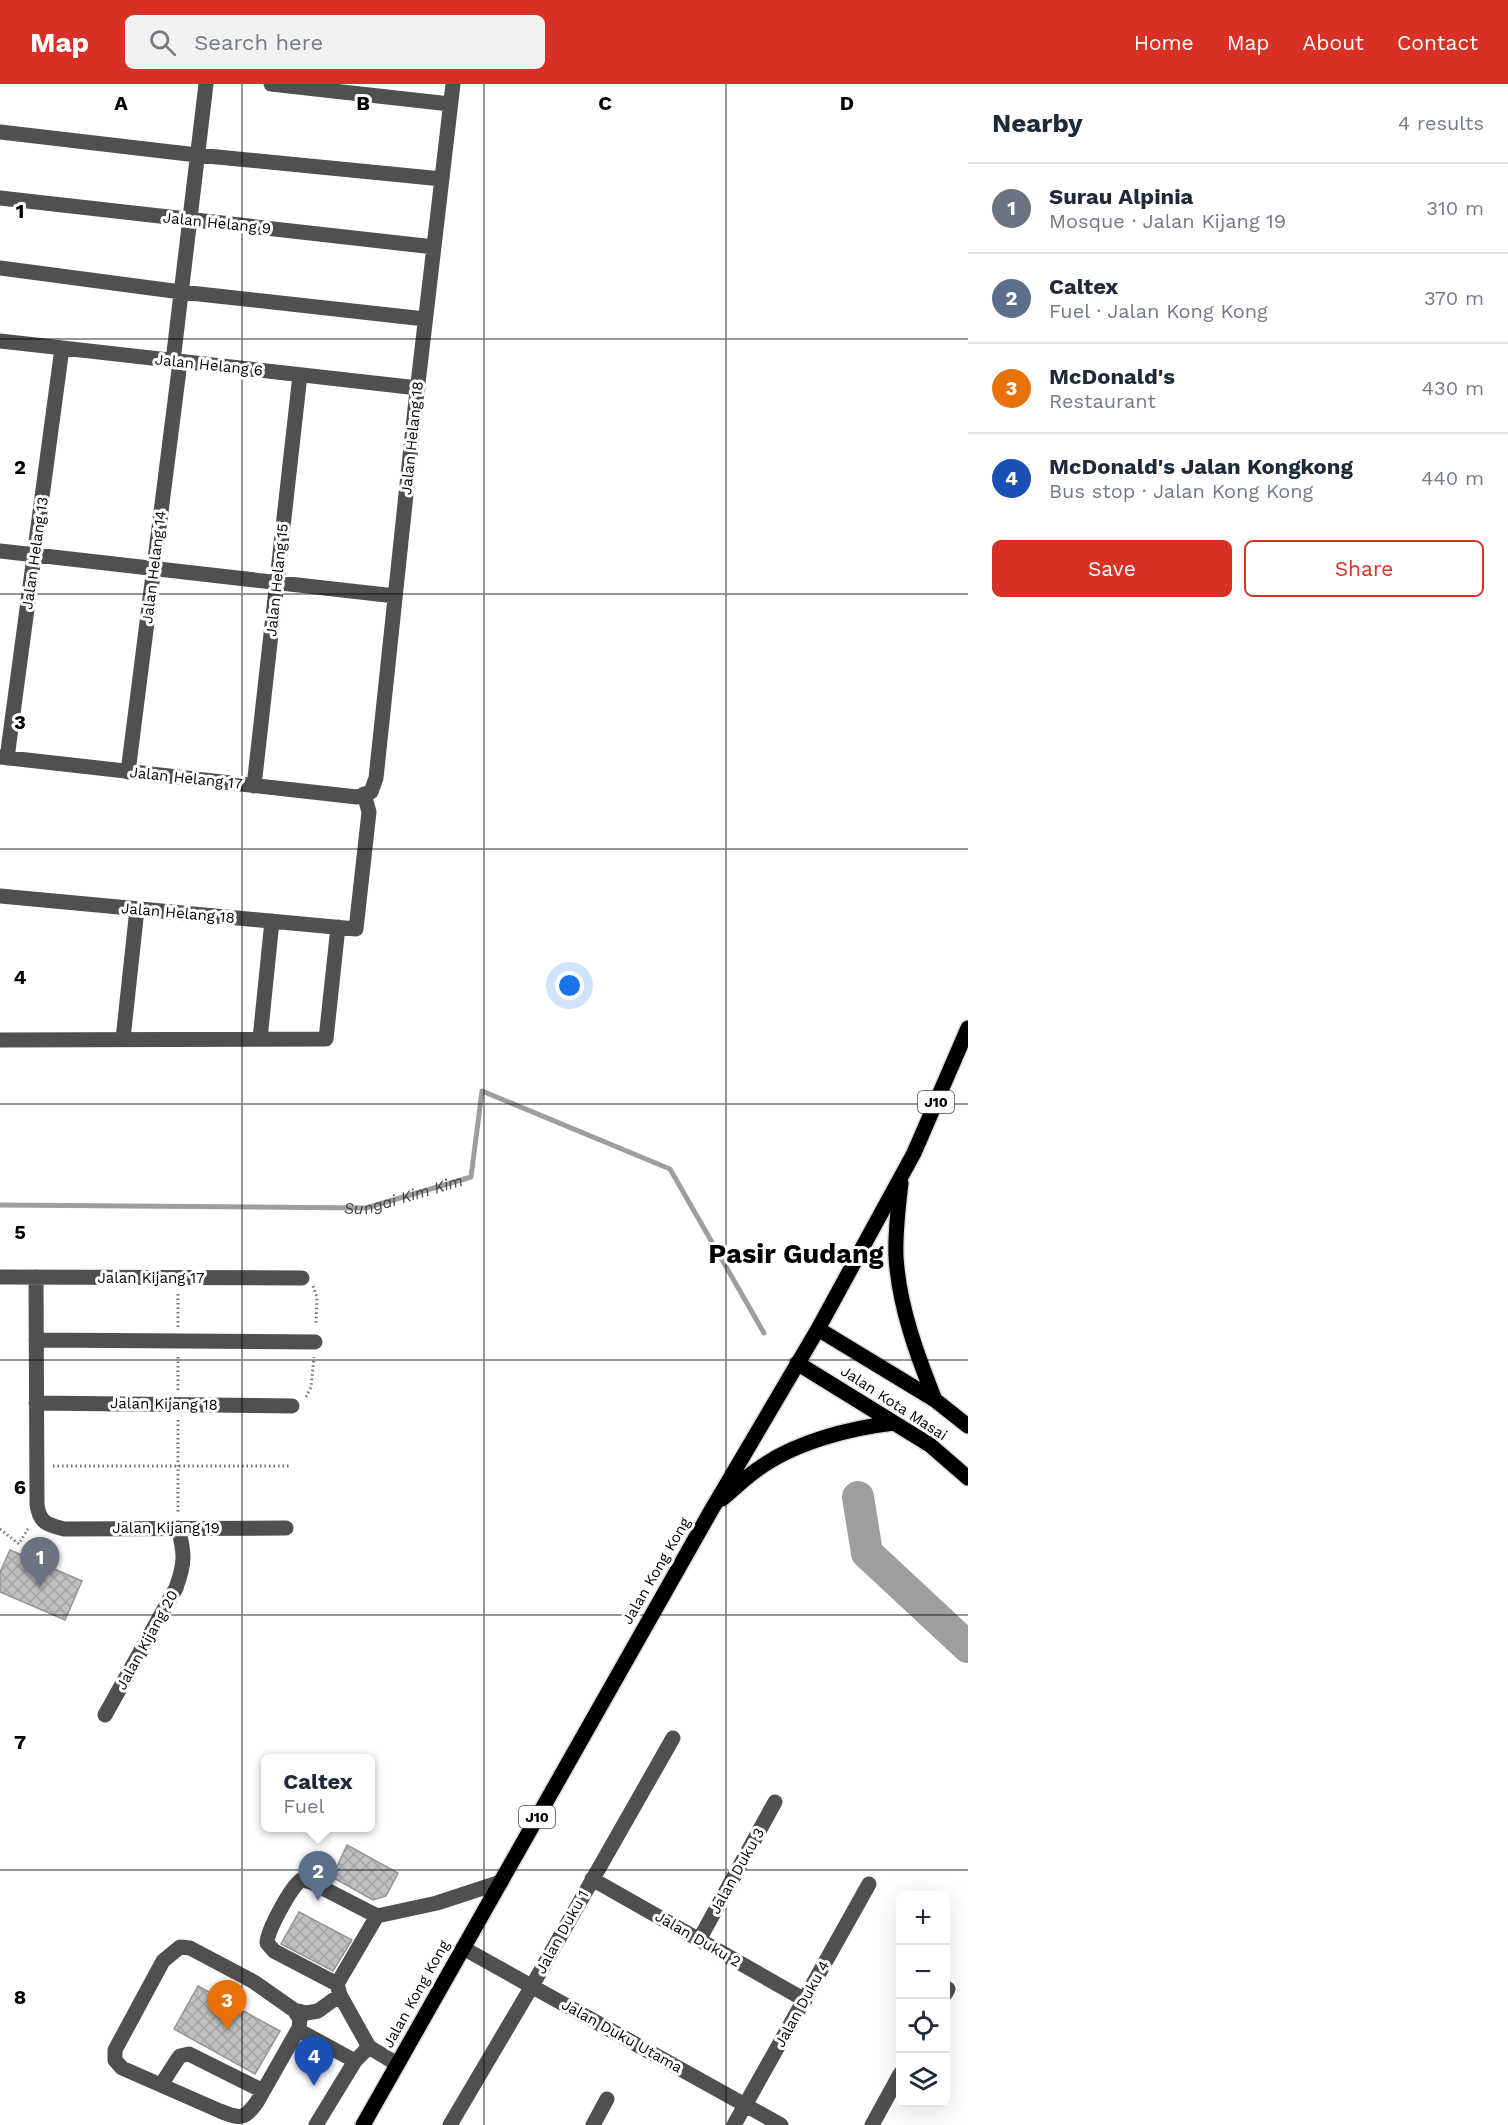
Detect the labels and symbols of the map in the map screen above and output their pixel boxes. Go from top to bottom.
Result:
text: A [114,91,128,115]
text: B [356,91,370,115]
text: C [598,91,612,115]
text: D [840,91,854,115]
text: 1 [16,199,24,223]
street label: Jalan Helang 9 [162,208,272,238]
street label: Jalan Helang 6 [154,350,264,380]
street label: Jalan Helang 18 [397,380,427,496]
text: 2 [14,455,26,479]
street label: Jalan Helang 13 [18,496,52,610]
street label: Jalan Helang 14 [138,509,170,625]
street label: Jalan Helang 15 [262,523,292,637]
text: 3 [14,710,26,734]
street label: Jalan Helang 17 [129,763,243,793]
street label: Jalan Helang 18 [120,899,236,927]
text: 4 [14,965,27,989]
your location [555,971,584,1000]
road number: J10 [918,1091,954,1113]
water label: Sungai Kim Kim [344,1171,465,1218]
text: 5 [14,1220,26,1244]
district label: Pasir Gudang [708,1238,885,1270]
street label: Jalan Kijang 17 [98,1269,204,1287]
street label: Jalan Kota Masai [837,1362,951,1444]
street label: Jalan Kijang 18 [110,1394,218,1414]
text: 6 [14,1475,26,1499]
street label: Jalan Kong Kong [618,1514,694,1628]
street label: Jalan Kijang 19 [112,1519,220,1537]
pin: 1 [20,1538,60,1587]
street label: Jalan Kijang 20 [112,1587,182,1693]
text: 7 [14,1730,26,1754]
road number: J10 [519,1806,555,1828]
street label: Jalan Duku 3 [706,1825,768,1917]
pin: 2 [298,1852,338,1901]
street label: Jalan Duku 1 [532,1887,592,1977]
street label: Jalan Duku 2 [652,1907,744,1971]
street label: Jalan Kong Kong [379,1937,453,2051]
street label: Jalan Duku 4 [771,1958,833,2050]
pin: 3 [208,1980,246,2030]
text: 8 [14,1985,26,2009]
street label: Jalan Duku Utama [558,1995,686,2077]
pin: 4 [294,2036,334,2086]

